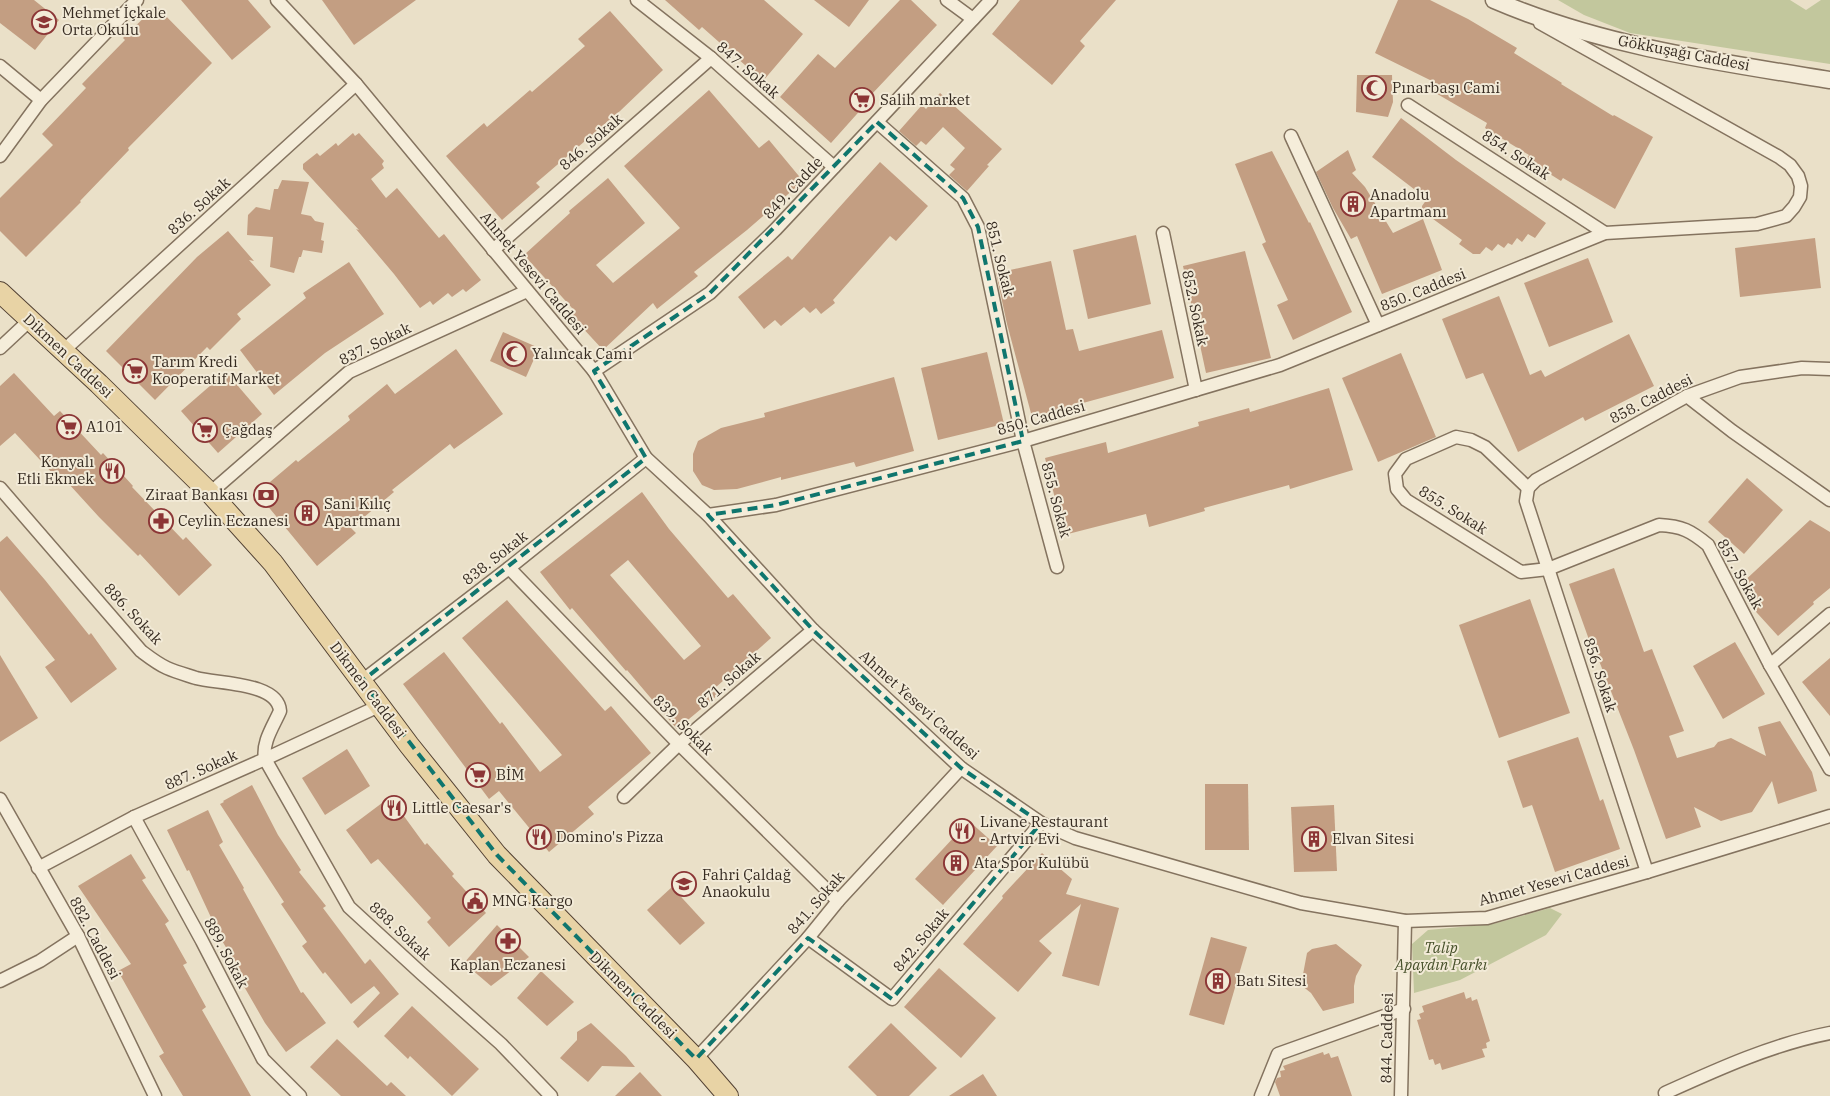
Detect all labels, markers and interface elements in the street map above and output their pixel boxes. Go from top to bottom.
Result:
place label: Mehmet İçkale Orta Okulu [62,3,166,39]
school or university icon: Mehmet İçkale Orta Okulu [31,9,57,35]
street label: Gökkuşağı Caddesi [1617,30,1752,75]
street label: 847. Sokak [713,37,784,102]
mosque icon: Pınarbaşı Cami [1361,75,1387,101]
place label: Pınarbaşı Cami [1392,78,1500,97]
supermarket icon: Salih market [849,87,875,113]
place label: Salih market [880,90,970,109]
street label: 846. Sokak [555,109,626,174]
street label: 854. Sokak [1479,126,1554,184]
street label: 849. Cadde [759,152,826,223]
street label: 836. Sokak [164,172,234,239]
place label: Anadolu Apartmanı [1370,185,1447,221]
building icon: Anadolu Apartmanı [1340,191,1366,217]
street label: Ahmet Yesevi Caddesi [476,207,591,338]
street label: 851. Sokak [982,219,1019,299]
street label: 850. Caddesi [1377,264,1469,315]
street label: 852. Sokak [1178,268,1213,348]
street label: Dikmen Caddesi [20,309,117,402]
street label: 837. Sokak [336,318,414,369]
mosque icon: Yalıncak Cami [501,341,527,367]
place label: Yalıncak Cami [532,344,633,363]
place label: Tarım Kredi Kooperatif Market [152,352,280,388]
supermarket icon: Tarım Kredi Kooperatif Market [122,358,148,384]
street label: 858. Caddesi [1606,369,1696,428]
street label: 850. Caddesi [995,396,1087,439]
supermarket icon: A101 [56,414,82,440]
place label: A101 [86,417,123,436]
supermarket icon: Çağdaş [192,417,218,443]
place label: Çağdaş [222,420,272,439]
place label: Konyalı Etli Ekmek [17,452,94,488]
restaurant icon: Konyalı Etli Ekmek [99,458,125,484]
street label: 855. Sokak [1037,460,1076,540]
street label: 855. Sokak [1415,481,1491,538]
bank icon: Ziraat Bankası [253,482,279,508]
place label: Ziraat Bankası [145,485,248,504]
place label: Sani Kılıç Apartmanı [324,494,401,530]
building icon: Sani Kılıç Apartmanı [294,500,320,526]
pharmacy icon: Ceylin Eczanesi [148,508,174,534]
place label: Ceylin Eczanesi [178,511,289,530]
street label: 838. Sokak [458,526,531,589]
street label: 857. Sokak [1713,535,1768,612]
street label: 886. Sokak [100,579,167,649]
street label: 856. Sokak [1579,635,1622,715]
street label: Dikmen Caddesi [326,638,411,742]
street label: Ahmet Yesevi Caddesi [855,646,983,764]
street label: 871. Sokak [693,647,764,712]
street label: 839. Sokak [649,691,718,759]
street label: 887. Sokak [162,745,240,794]
supermarket icon: BİM [465,762,491,788]
place label: BİM [496,765,524,784]
restaurant icon: Little Caesar's [381,795,407,821]
place label: Little Caesar's [412,798,511,817]
place label: Livane Restaurant - Artvin Evi [980,812,1108,848]
restaurant icon: Livane Restaurant - Artvin Evi [949,818,975,844]
restaurant icon: Domino's Pizza [526,824,552,850]
building icon: Elvan Sitesi [1301,826,1327,852]
place label: Domino's Pizza [556,827,664,846]
place label: Elvan Sitesi [1332,829,1414,848]
building icon: Ata Spor Kulübü [943,850,969,876]
street label: Ahmet Yesevi Caddesi [1477,851,1631,910]
place label: Ata Spor Kulübü [974,853,1089,872]
place label: Fahri Çaldağ Anaokulu [702,865,791,901]
street label: 841. Sokak [783,867,848,938]
school or university icon: Fahri Çaldağ Anaokulu [671,871,697,897]
public building icon: MNG Kargo [462,888,488,914]
place label: MNG Kargo [492,891,573,910]
street label: 882. Caddesi [66,893,125,982]
street label: 888. Sokak [366,897,435,964]
street label: 842. Sokak [888,904,953,975]
street label: 889. Sokak [200,914,253,992]
pharmacy icon: Kaplan Eczanesi [495,928,521,954]
park label: Talip Apaydın Parkı [1394,938,1488,974]
street label: Dikmen Caddesi [586,947,681,1042]
place label: Kaplan Eczanesi [450,955,566,974]
building icon: Batı Sitesi [1205,968,1231,994]
place label: Batı Sitesi [1236,971,1307,990]
street label: 844. Caddesi [1376,992,1397,1083]

